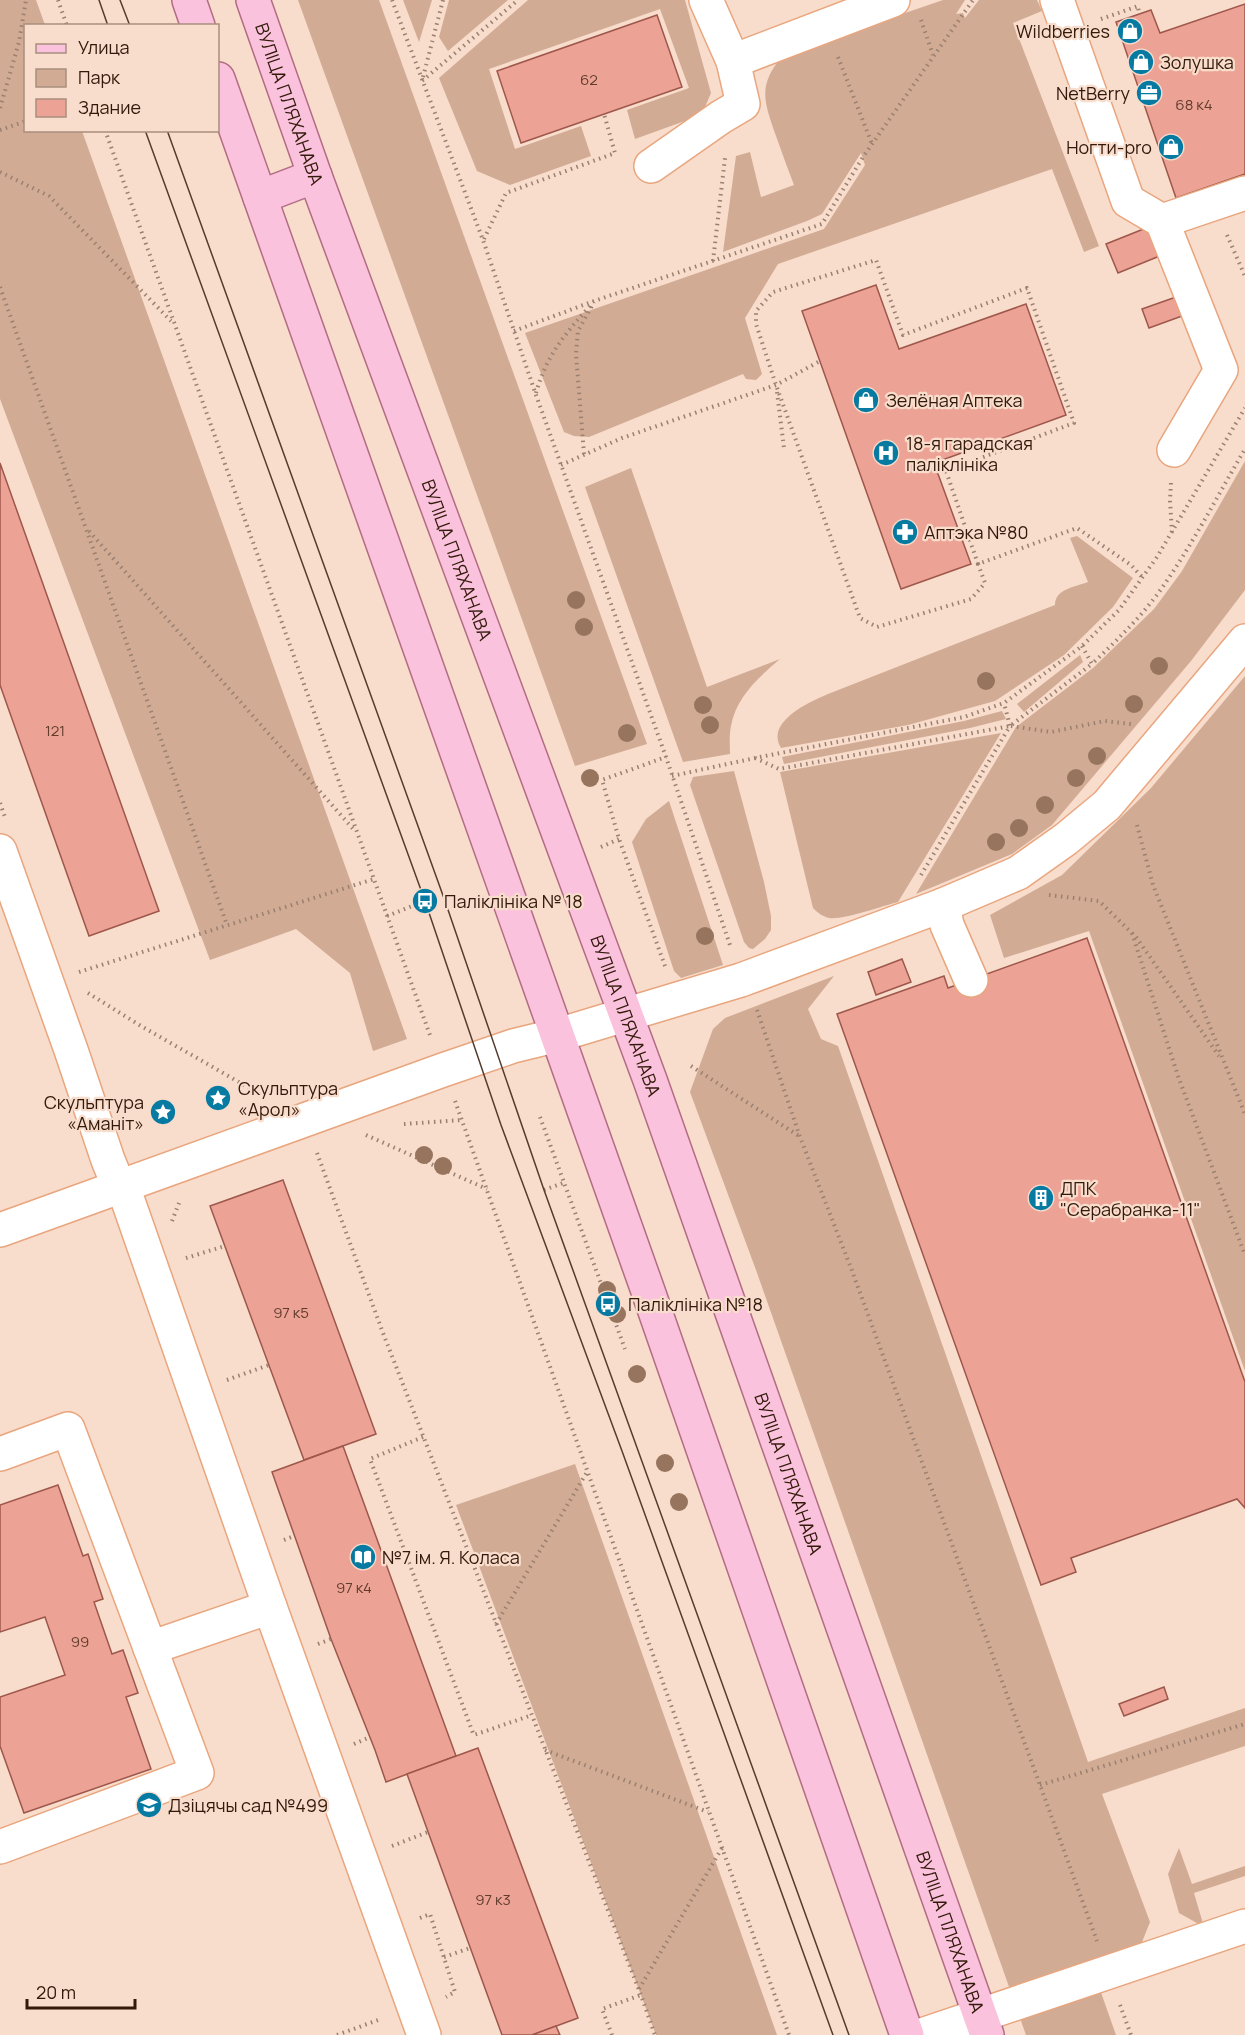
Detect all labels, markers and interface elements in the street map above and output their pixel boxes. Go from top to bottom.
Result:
shop icon: Wildberries [1115,16,1145,46]
place label: Wildberries [1016,19,1110,43]
street label: ВУЛІЦА ПЛЯХАНАВА [250,20,329,189]
legend [24,24,219,132]
text: Улица [78,35,130,59]
shop icon: Золушка [1126,47,1156,77]
place label: Золушка [1160,50,1234,74]
text: Парк [78,65,121,89]
house number: 62 [580,69,598,90]
office icon: NetBerry [1134,78,1164,108]
place label: NetBerry [1056,81,1130,105]
house number: 68 к4 [1175,94,1213,115]
text: Здание [78,95,141,119]
shop icon: Ногти-pro [1156,132,1186,162]
place label: Ногти-pro [1066,135,1152,159]
shop icon: Зелёная Аптека [851,385,881,415]
place label: Зелёная Аптека [886,388,1023,412]
place label: 18-я гарадская паліклініка [906,431,1033,476]
hospital icon: 18-я гарадская паліклініка [871,438,901,468]
street label: ВУЛІЦА ПЛЯХАНАВА [416,476,498,644]
pharmacy icon: Аптэка №80 [890,517,920,547]
place label: Аптэка №80 [924,520,1028,544]
house number: 121 [45,720,65,741]
bus stop icon: Паліклініка № 18 [410,886,440,916]
place label: Паліклініка № 18 [444,889,583,913]
street label: ВУЛІЦА ПЛЯХАНАВА [585,932,667,1100]
place label: Скульптура «Арол» [238,1076,338,1121]
place icon: Скульптура «Арол» [203,1083,233,1113]
place label: Скульптура «Аманіт» [44,1090,144,1135]
place icon: Скульптура «Аманіт» [148,1097,178,1127]
place label: ДПК "Серабранка-11" [1060,1176,1200,1221]
building icon: ДПК "Серабранка-11" [1026,1183,1056,1213]
bus stop icon: Паліклініка №18 [593,1289,623,1319]
place label: Паліклініка №18 [628,1292,763,1316]
house number: 97 к5 [273,1302,309,1323]
street label: ВУЛІЦА ПЛЯХАНАВА [749,1389,829,1558]
library icon: №7 ім. Я. Коласа [348,1542,378,1572]
place label: №7 ім. Я. Коласа [382,1545,520,1569]
house number: 97 к4 [336,1577,372,1598]
house number: 99 [71,1631,89,1652]
school or university icon: Дзіцячы сад №499 [134,1790,164,1820]
place label: Дзіцячы сад №499 [168,1793,328,1817]
street label: ВУЛІЦА ПЛЯХАНАВА [911,1848,990,2017]
house number: 97 к3 [475,1889,511,1910]
scale bar [27,1972,135,2010]
text: 20 m [36,1980,76,2004]

